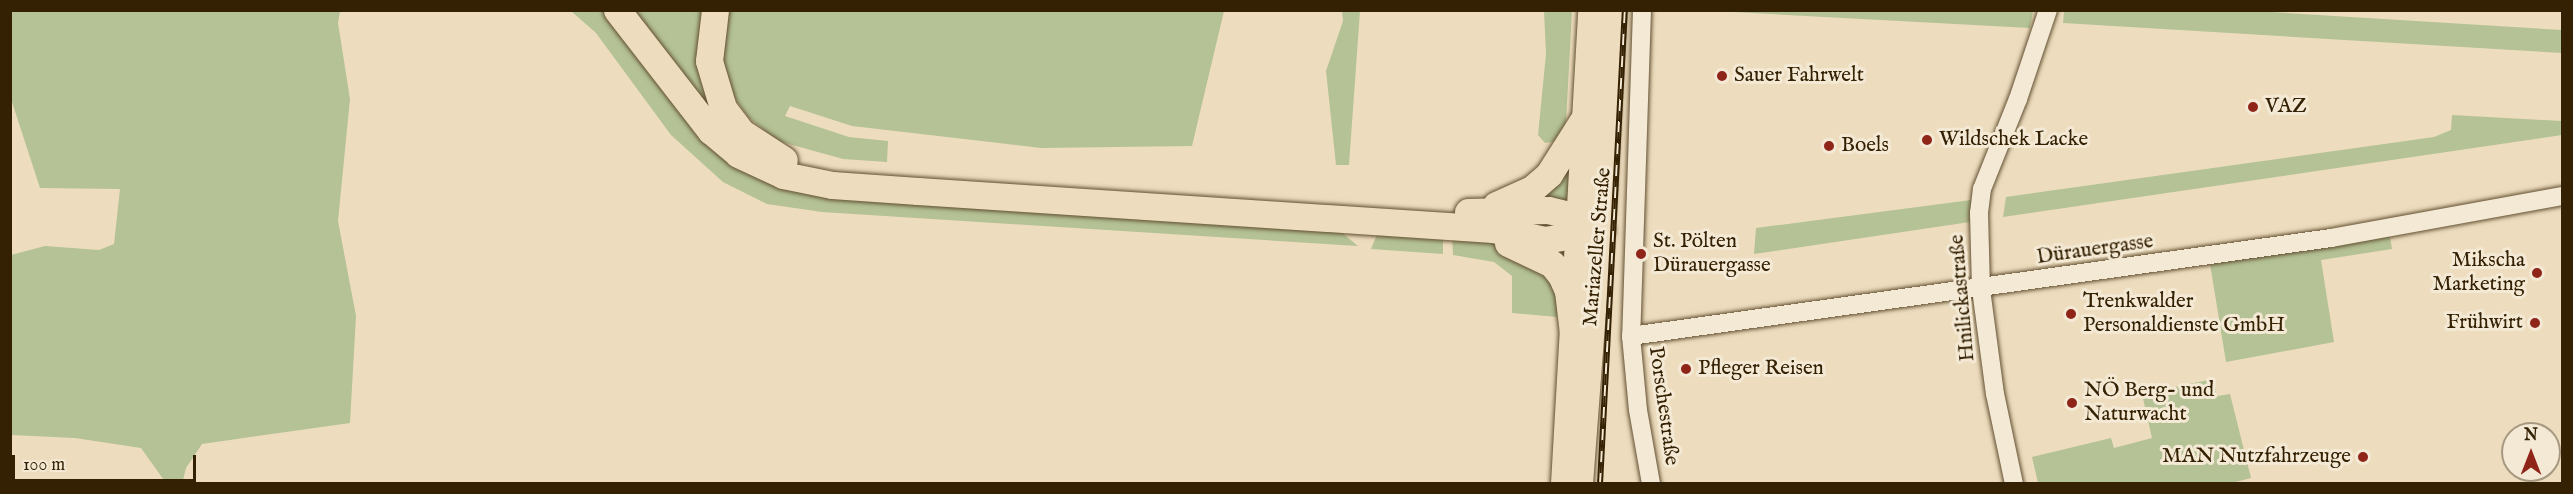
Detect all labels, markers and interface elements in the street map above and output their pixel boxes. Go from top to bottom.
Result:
place label: Sauer Fahrwelt [1734,63,1864,89]
marker: Sauer Fahrwelt [1715,69,1729,83]
place label: VAZ [2265,94,2307,120]
marker: VAZ [2246,100,2260,114]
place label: Wildschek Lacke [1939,127,2088,153]
place label: Boels [1841,133,1889,159]
marker: Wildschek Lacke [1920,133,1934,147]
marker: Boels [1822,139,1836,153]
street label: Mariazeller Straße [1579,167,1617,327]
place label: St. Pölten Dürauergasse [1653,229,1771,279]
street label: Dürauergasse [2035,229,2155,271]
street label: Hnilickastraße [1945,233,1981,363]
marker: St. Pölten Dürauergasse [1634,247,1648,261]
place label: Mikscha Marketing [2432,248,2525,298]
marker: Mikscha Marketing [2530,266,2544,280]
place label: Trenkwalder Personaldienste GmbH [2083,289,2285,339]
marker: Trenkwalder Personaldienste GmbH [2064,307,2078,321]
place label: Frühwirt [2446,310,2523,336]
marker: Frühwirt [2528,316,2542,330]
street label: Porschestraße [1642,345,1684,467]
place label: Pfleger Reisen [1698,356,1824,382]
marker: Pfleger Reisen [1679,362,1693,376]
place label: NÖ Berg- und Naturwacht [2084,378,2214,428]
marker: NÖ Berg- und Naturwacht [2065,396,2079,410]
north arrow [2501,422,2561,482]
text: N [2524,426,2538,446]
scale bar [15,443,200,481]
place label: MAN Nutzfahrzeuge [2162,444,2351,470]
marker: MAN Nutzfahrzeuge [2356,450,2370,464]
text: 100 m [23,454,65,477]

